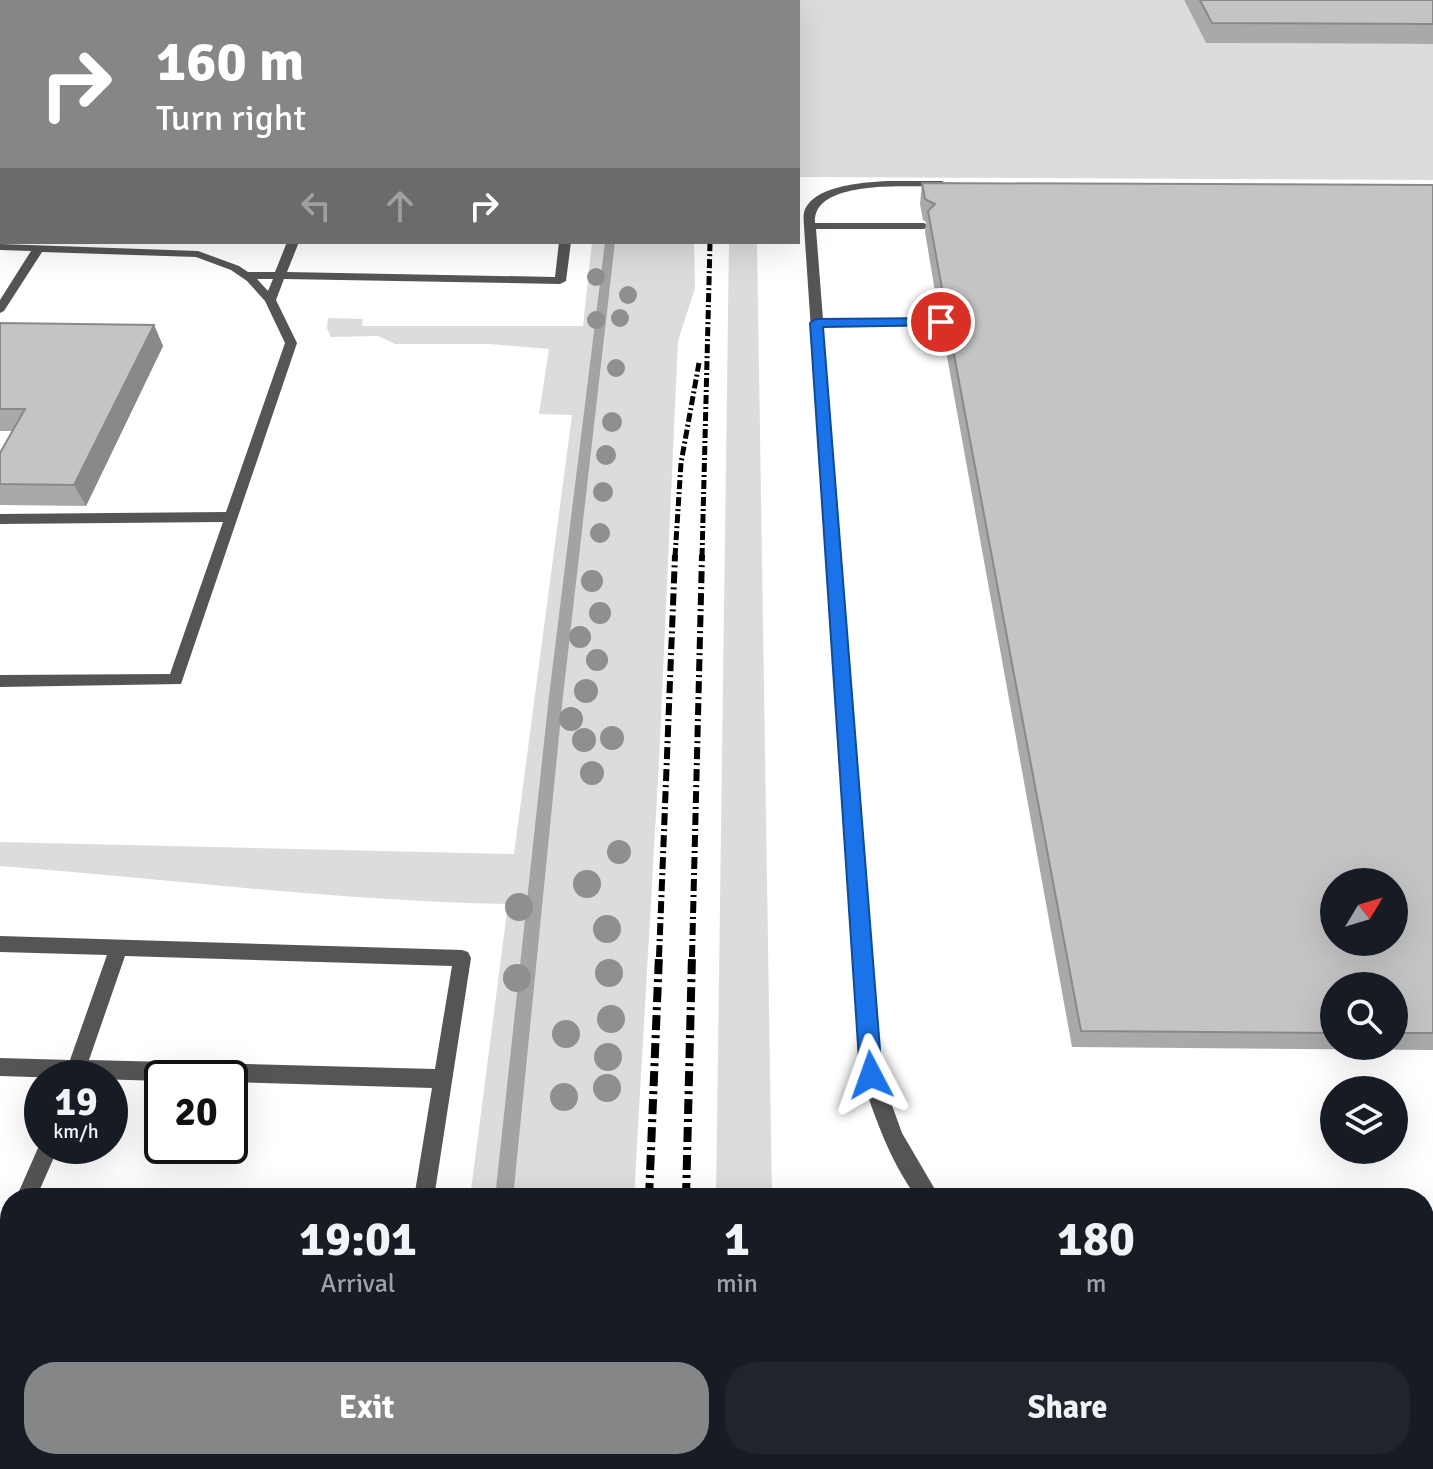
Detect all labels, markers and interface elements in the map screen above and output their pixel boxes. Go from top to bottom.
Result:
text: 160 m [156,27,304,96]
icon: right [24,32,128,136]
text: Turn right [156,96,306,141]
icon: left [294,184,338,228]
icon: ahead [378,184,422,228]
icon: right [462,184,506,228]
pin [907,288,975,356]
icon: arrive [919,300,963,344]
north arrow [1320,868,1408,956]
map controls [1320,868,1408,1164]
button: search [1320,972,1408,1060]
position arrow [829,1033,913,1117]
speed limit sign: 20 [144,1060,248,1164]
button: layers [1320,1076,1408,1164]
text: 19 [54,1077,98,1127]
text: km/h [53,1119,99,1144]
text: 19:01 [299,1210,417,1269]
text: 1 [724,1210,750,1269]
text: 180 [1057,1210,1135,1269]
text: Arrival [321,1268,395,1300]
text: min [716,1268,758,1300]
text: m [1086,1268,1106,1300]
button: Exit [24,1362,709,1454]
button: Share [725,1362,1410,1454]

